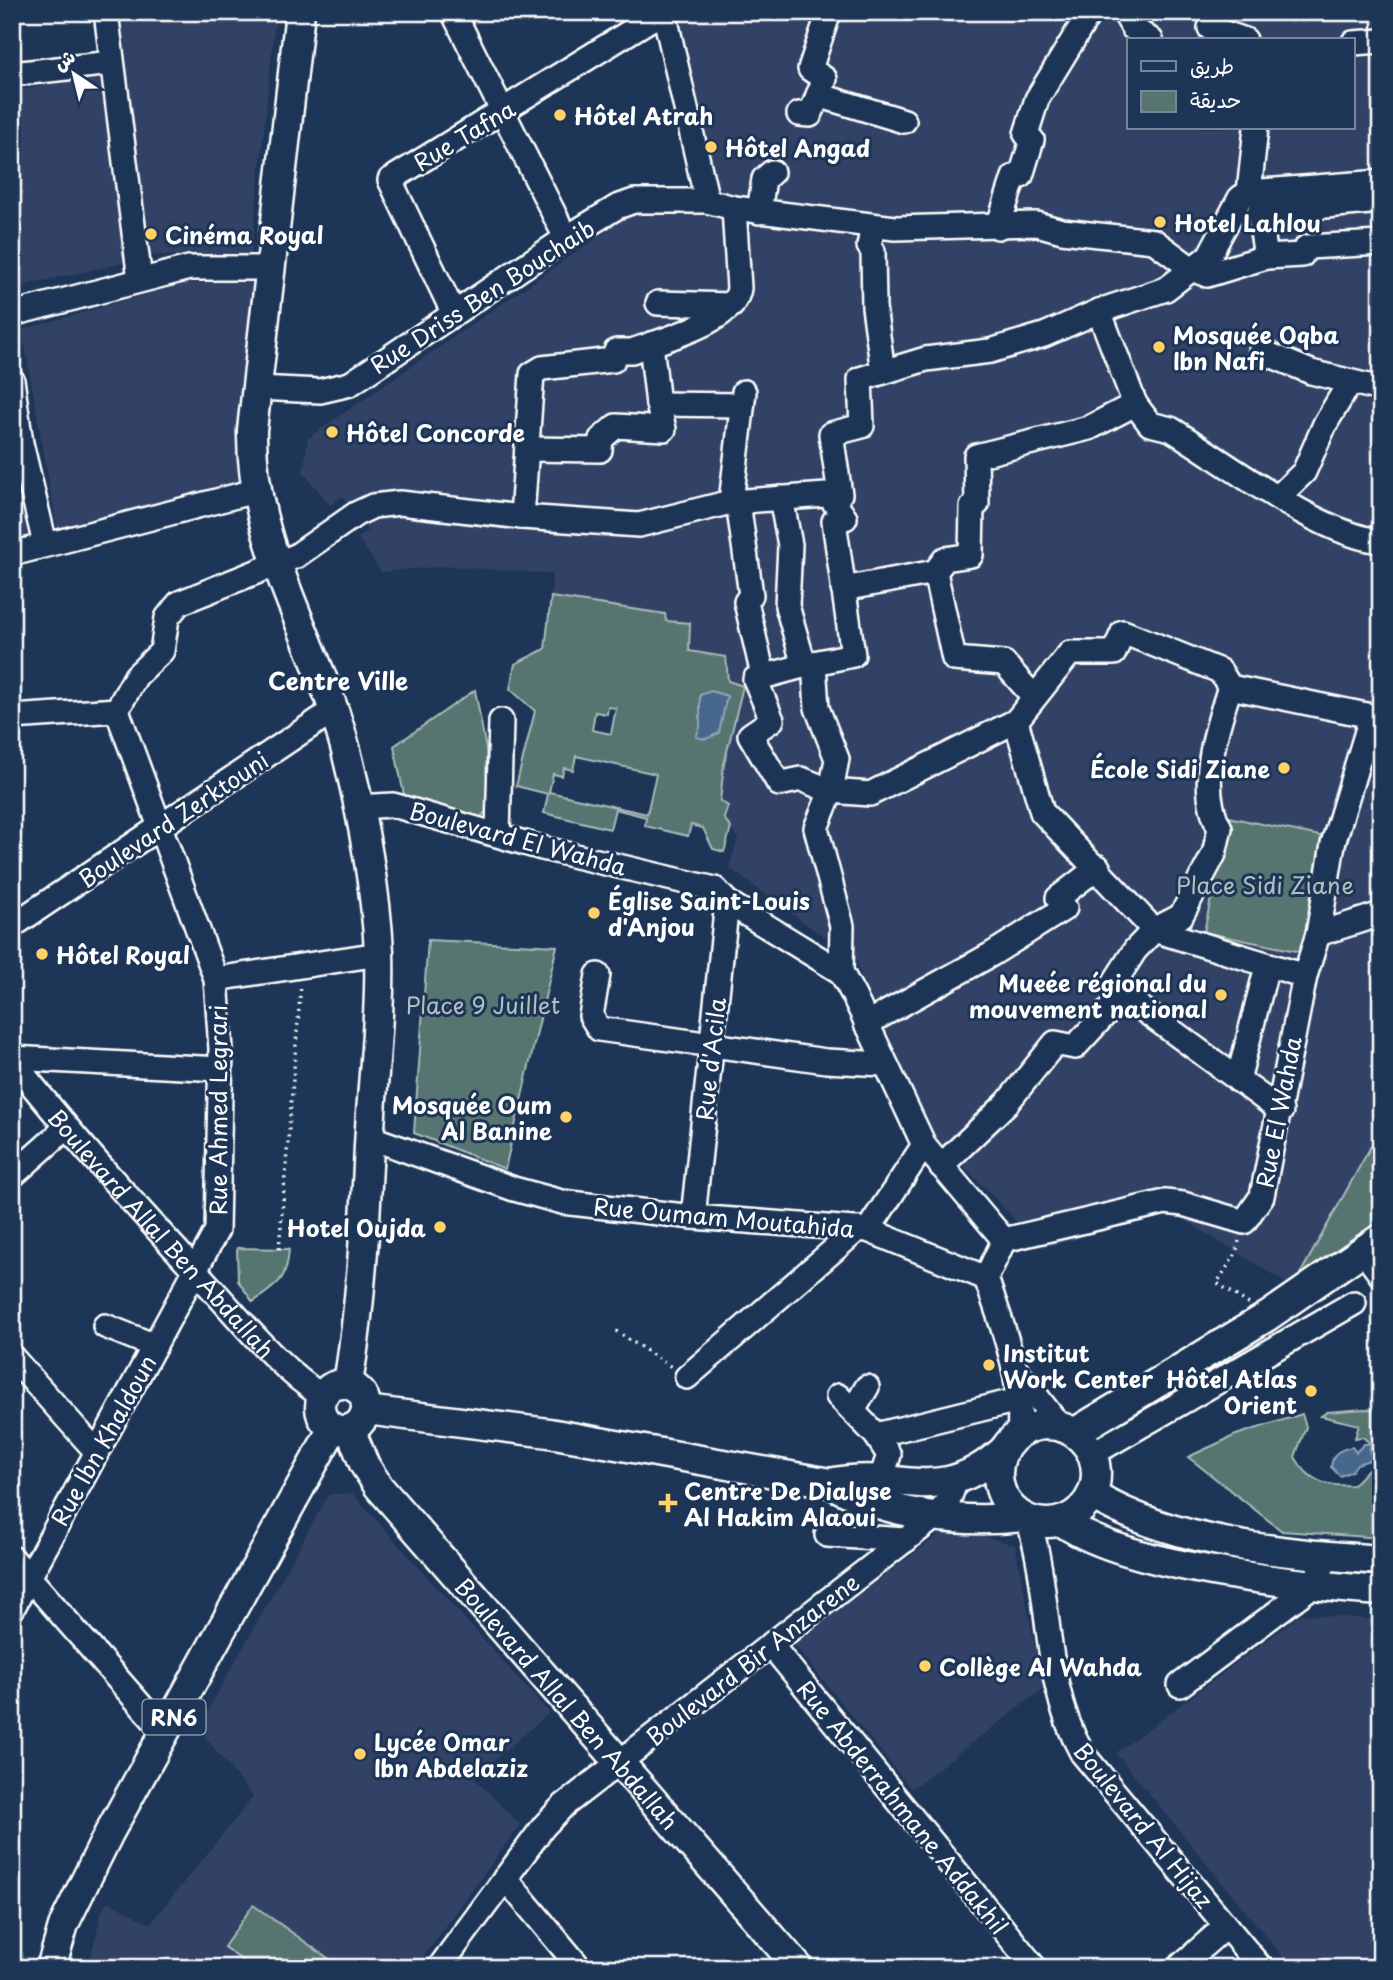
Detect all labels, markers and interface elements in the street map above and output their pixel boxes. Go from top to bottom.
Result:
north arrow [38,38,108,108]
legend [1127,38,1354,130]
text: ش [47,42,80,77]
text: طريق [1190,49,1234,81]
text: حديقة [1190,83,1241,115]
street label: Rue Tafna [407,91,522,179]
place label: Hôtel Atrah [574,98,714,133]
marker: Hôtel Atrah [552,107,568,123]
place label: Hôtel Angad [725,130,870,165]
marker: Hôtel Angad [703,139,719,155]
place label: Hotel Lahlou [1174,205,1321,240]
street label: Rue Driss Ben Bouchaib [363,210,601,382]
marker: Hotel Lahlou [1152,214,1168,230]
place label: Cinéma Royal [165,217,323,252]
marker: Cinéma Royal [143,226,159,242]
place label: Mosquée Oqba Ibn Nafi [1173,317,1340,378]
marker: Mosquée Oqba Ibn Nafi [1151,339,1167,355]
place label: Hôtel Concorde [346,415,525,450]
marker: Hôtel Concorde [324,424,340,440]
district label: Centre Ville [268,662,408,698]
street label: Boulevard Zerktouni [71,742,275,896]
place label: École Sidi Ziane [1090,751,1270,786]
marker: École Sidi Ziane [1276,760,1292,776]
street label: Boulevard El Wahda [406,792,630,884]
park label: Place Sidi Ziane [1176,867,1354,902]
place label: Église Saint-Louis d'Anjou [608,883,810,944]
marker: Église Saint-Louis d'Anjou [586,905,602,921]
place label: Hôtel Royal [56,937,190,972]
marker: Hôtel Royal [34,946,50,962]
place label: Mueée régional du mouvement national [969,965,1207,1026]
park label: Place 9 Juillet [406,987,560,1022]
marker: Mueée régional du mouvement national [1213,987,1229,1003]
street label: Rue d'Acila [686,995,734,1122]
street label: Rue Ahmed Legrari [200,1005,235,1215]
street label: Rue El Wahda [1246,1033,1310,1191]
place label: Mosquée Oum Al Banine [392,1087,552,1148]
street label: Boulevard Allal Ben Abdallah [41,1100,283,1366]
marker: Mosquée Oum Al Banine [558,1109,574,1125]
street label: Rue Oumam Moutahida [592,1188,857,1246]
place label: Hotel Oujda [287,1210,426,1245]
marker: Hotel Oujda [432,1219,448,1235]
place label: Institut Work Center [1003,1335,1153,1396]
street label: Rue Ibn Khaldoun [41,1348,165,1532]
marker: Institut Work Center [981,1357,997,1373]
place label: Hôtel Atlas Orient [1166,1361,1297,1422]
marker: Hôtel Atlas Orient [1303,1383,1319,1399]
place label: Centre De Dialyse Al Hakim Alaoui [684,1473,892,1534]
marker: Centre De Dialyse Al Hakim Alaoui [658,1493,678,1513]
street label: Boulevard Bir Anzarene [638,1564,866,1754]
street label: Boulevard Allal Ben Abdallah [448,1569,688,1837]
place label: Collège Al Wahda [939,1649,1142,1684]
marker: Collège Al Wahda [917,1658,933,1674]
street label: Rue Abderrahmane Addakhil [789,1672,1017,1942]
road number: RN6 [142,1700,206,1734]
place label: Lycée Omar Ibn Abdelaziz [374,1724,528,1785]
street label: Boulevard Al Hijaz [1066,1734,1222,1916]
marker: Lycée Omar Ibn Abdelaziz [352,1746,368,1762]

